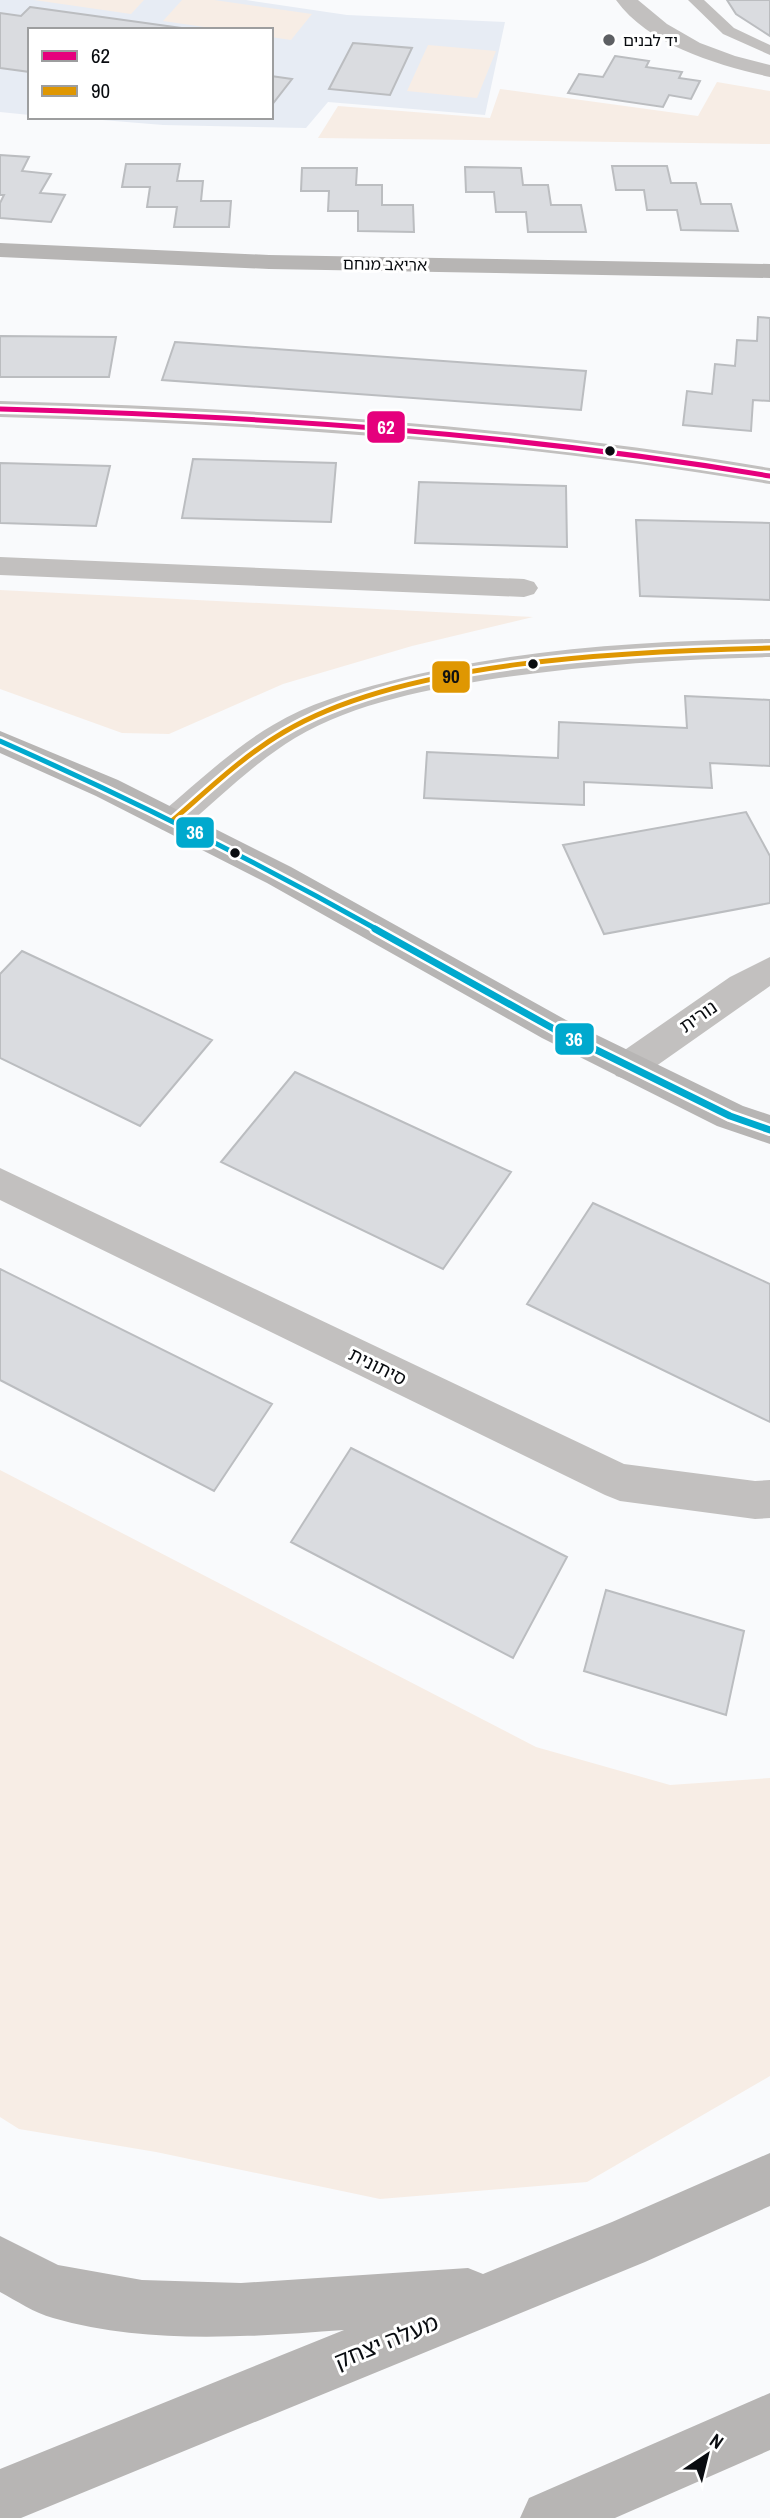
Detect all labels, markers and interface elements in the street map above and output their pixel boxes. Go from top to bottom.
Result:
legend [28,28,273,119]
place label: יד לבנים [623,29,678,51]
marker: יד לבנים [601,32,617,48]
text: 62 [91,41,110,70]
text: 90 [91,76,110,105]
street label: אריאב מנחם [343,252,427,276]
line badge: 62 [366,410,406,444]
text: 62 [377,414,395,440]
unlabelled marker [603,444,617,458]
unlabelled marker [526,657,540,671]
line badge: 90 [431,660,471,694]
text: 90 [442,663,460,689]
line badge: 36 [175,816,215,849]
text: 36 [186,819,204,845]
unlabelled marker [228,846,242,860]
street label: נורית [674,994,722,1038]
line badge: 36 [554,1022,595,1056]
text: 36 [565,1026,583,1052]
street label: סיתונית [345,1341,411,1391]
street label: מעלה יצחק [329,2306,443,2376]
north arrow [672,2420,742,2490]
text: N [705,2427,729,2455]

